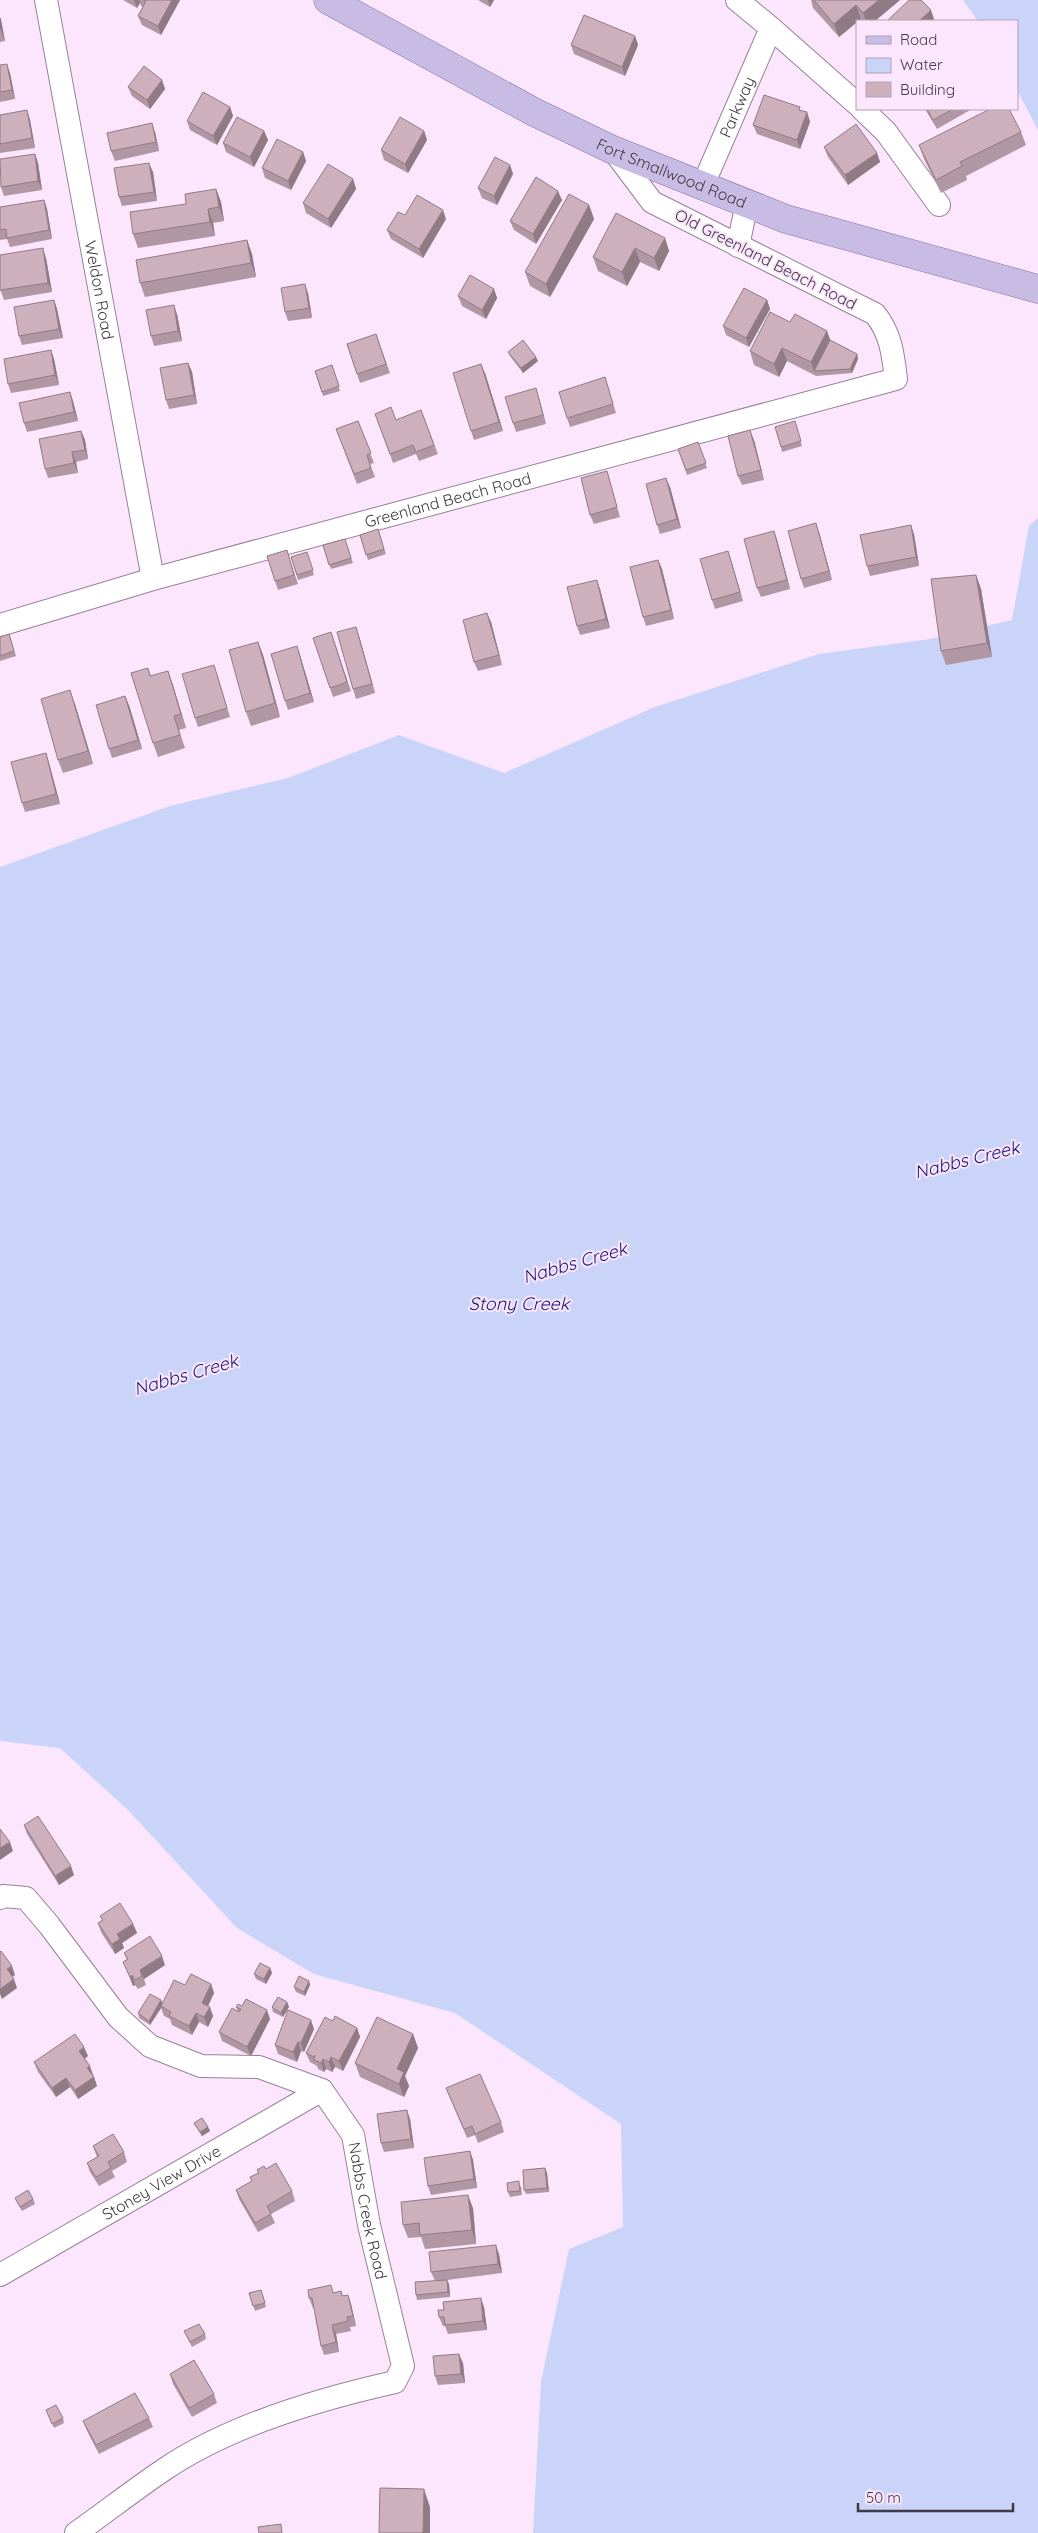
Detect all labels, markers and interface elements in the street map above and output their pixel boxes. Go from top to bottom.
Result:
legend [856,20,1018,110]
text: Road [900,30,937,49]
text: Water [900,55,943,74]
street label: Parkway [715,73,759,141]
text: Building [900,80,955,99]
street label: Fort Smallwood Road [593,134,749,212]
street label: Old Greenland Beach Road [672,204,860,314]
street label: Weldon Road [81,239,119,341]
street label: Greenland Beach Road [362,468,533,532]
water label: Nabbs Creek [912,1135,1023,1184]
water label: Nabbs Creek [520,1236,631,1288]
water label: Stony Creek [469,1292,571,1315]
water label: Nabbs Creek [131,1348,242,1400]
street label: Stoney View Drive [98,2140,224,2224]
street label: Nabbs Creek Road [344,2140,392,2281]
scale bar [858,2480,1013,2512]
text: 50 m [866,2488,901,2507]

